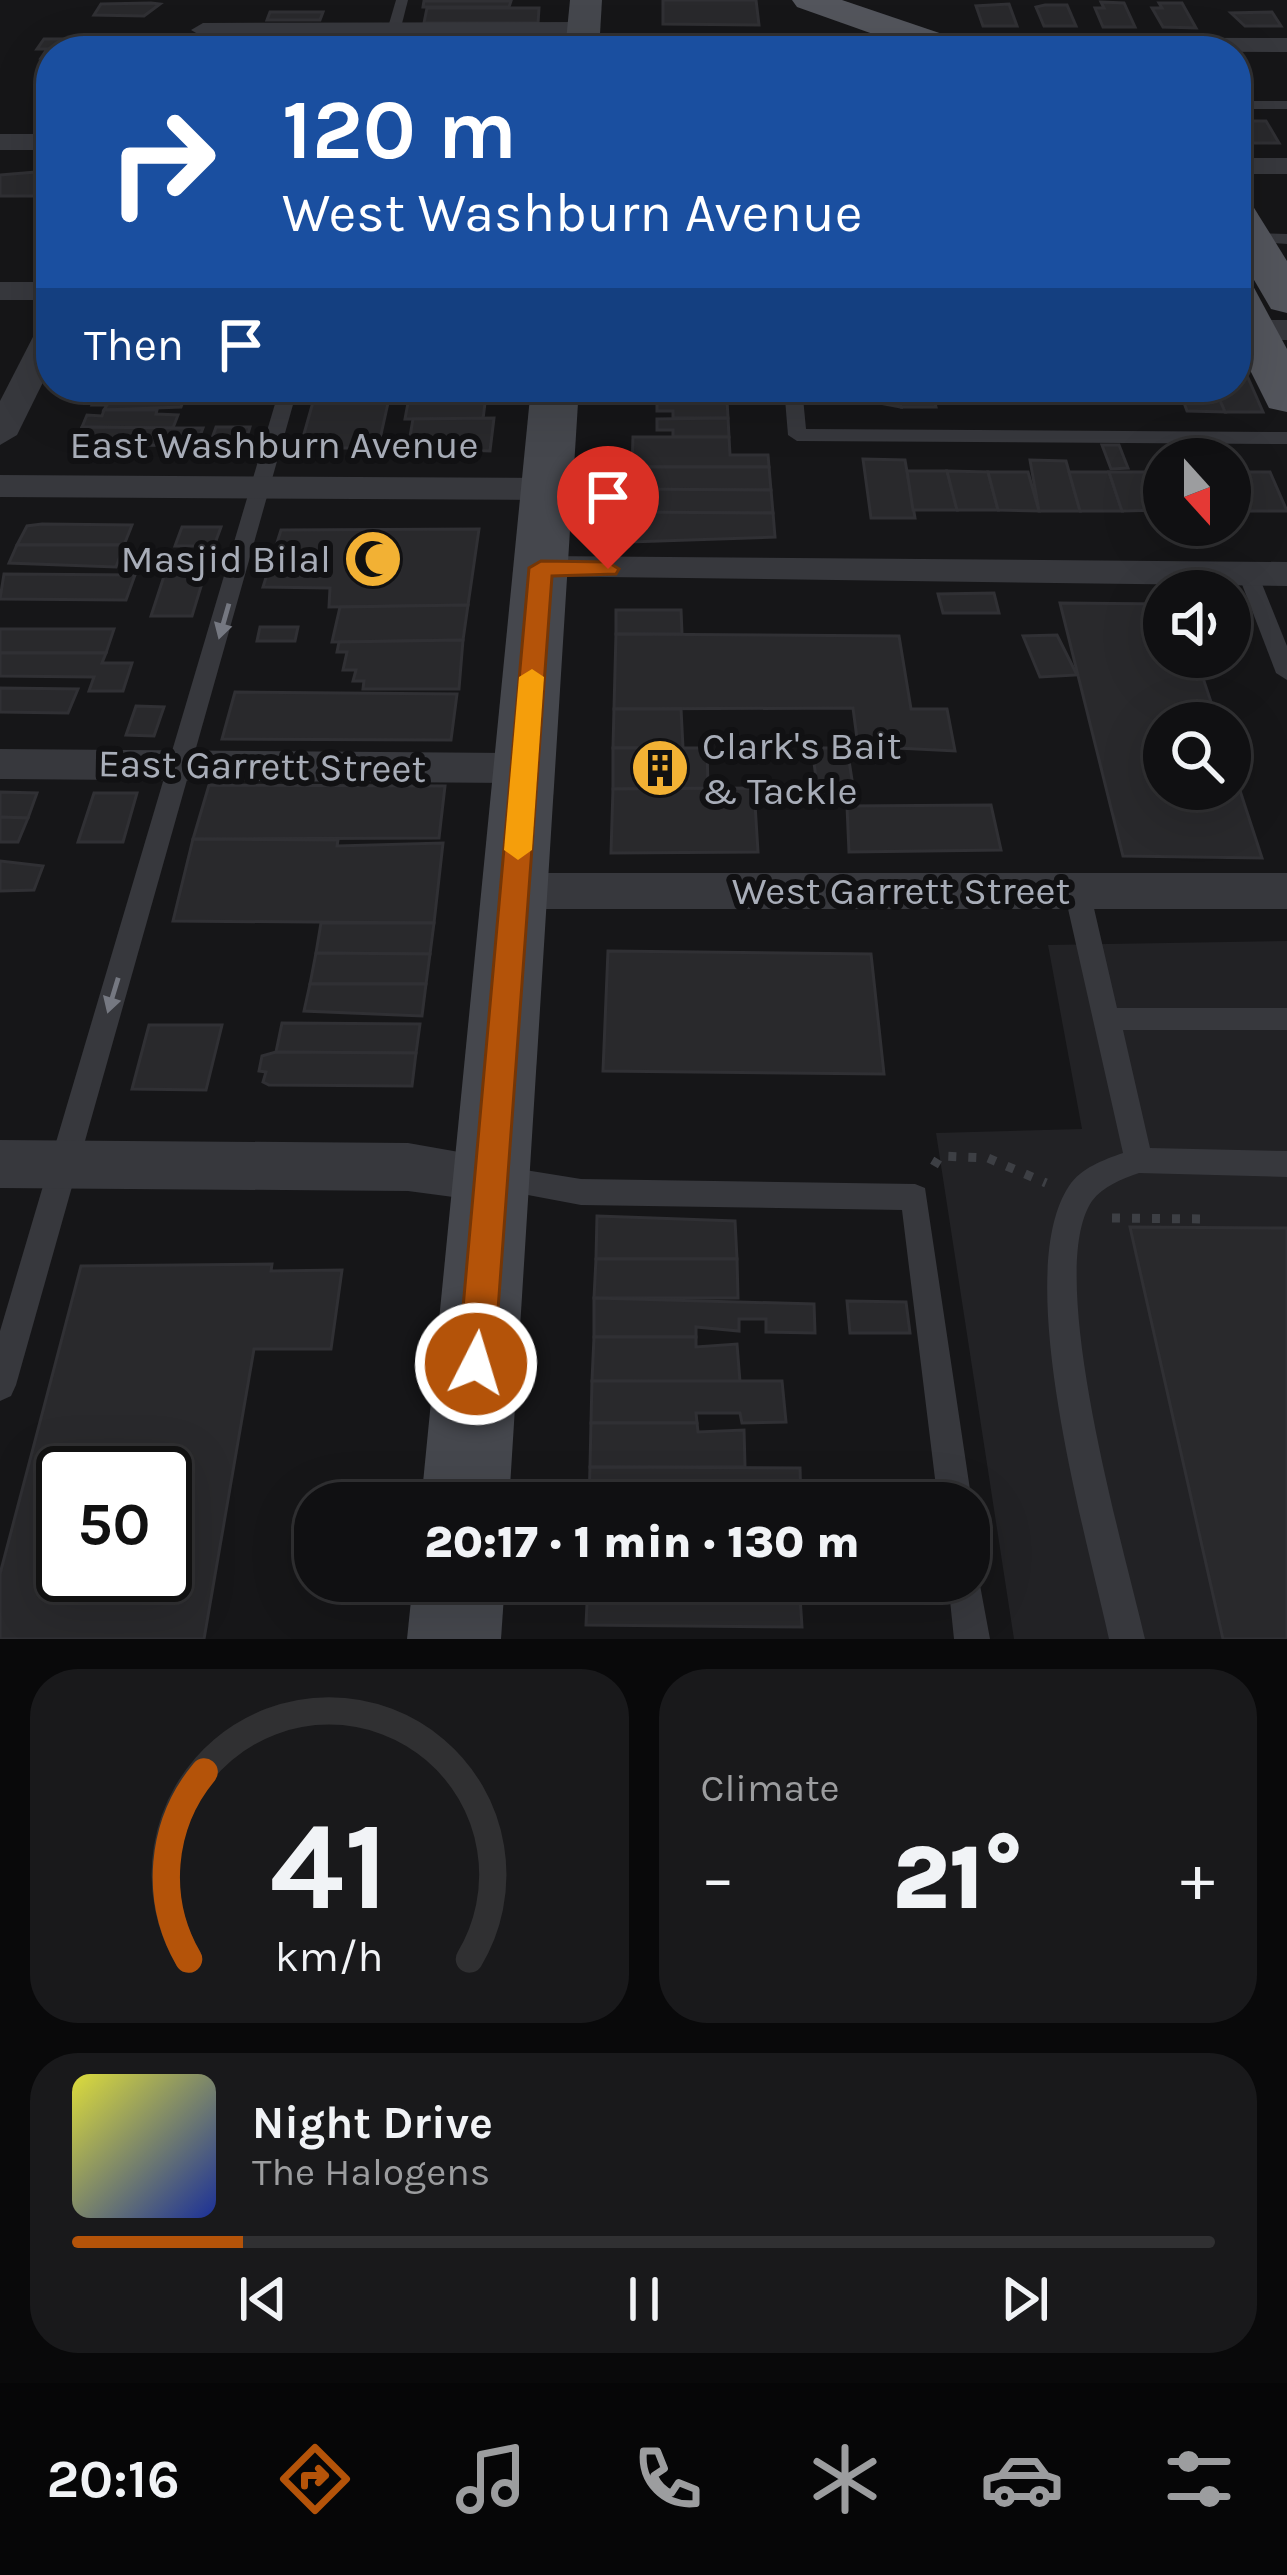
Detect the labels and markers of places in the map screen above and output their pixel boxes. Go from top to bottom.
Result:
pin [557,446,659,569]
mosque icon: Masjid Bilal [342,528,404,590]
place label: Masjid Bilal [121,536,331,582]
place label: Clark's Bait & Tackle [702,723,901,814]
building icon: Clark's Bait & Tackle [629,737,691,799]

